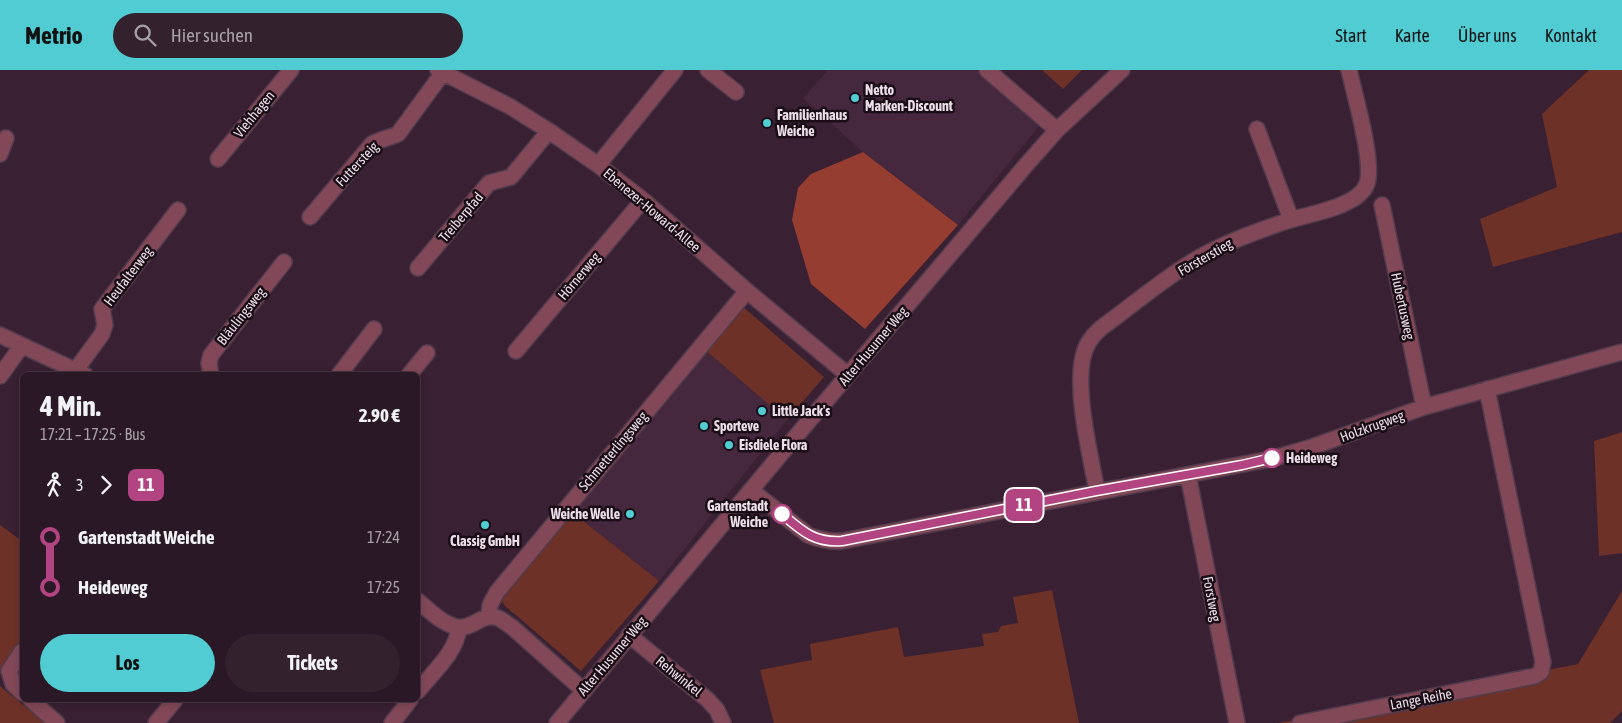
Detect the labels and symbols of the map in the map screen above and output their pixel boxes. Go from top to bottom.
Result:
place label: Netto Marken-Discount [865,82,953,114]
street label: Viehhagen [230,87,278,141]
marker: Netto Marken-Discount [849,92,861,104]
place label: Familienhaus Weiche [776,107,847,139]
marker: Familienhaus Weiche [761,117,773,129]
street label: Futtersteig [332,138,382,190]
street label: Ebenezer-Howard-Allee [600,165,704,255]
street label: Treiberpfad [436,189,486,245]
street label: Försterstieg [1175,235,1235,279]
street label: Heufalterweg [100,243,156,309]
street label: Hörnerweg [555,249,603,303]
street label: Hubertusweg [1388,271,1418,341]
street label: Bläulingsweg [213,284,269,348]
street label: Alter Husumer Weg [835,303,911,389]
place label: Little Jack's [772,403,830,419]
marker: Little Jack's [756,405,768,417]
street label: Holzkrugweg [1338,407,1406,445]
street label: Schmetterlingsweg [575,408,651,494]
place label: Sporteve [714,418,759,434]
marker: Sporteve [698,420,710,432]
place label: Eisdiele Flora [739,437,808,453]
marker: Eisdiele Flora [723,439,735,451]
marker: Heideweg [1262,448,1282,468]
place label: Heideweg [1286,450,1338,466]
line badge: 11 [1002,489,1046,521]
place label: Gartenstadt Weiche [707,498,768,530]
marker: Gartenstadt Weiche [772,504,792,524]
place label: Weiche Welle [550,506,620,522]
marker: Weiche Welle [624,508,636,520]
marker: Classig GmbH [479,519,491,531]
place label: Classig GmbH [450,533,520,549]
street label: Forstweg [1200,575,1224,623]
street label: Alter Husumer Weg [574,613,650,699]
street label: Rehwinkel [653,653,705,700]
street label: Lange Reihe [1389,685,1453,713]

